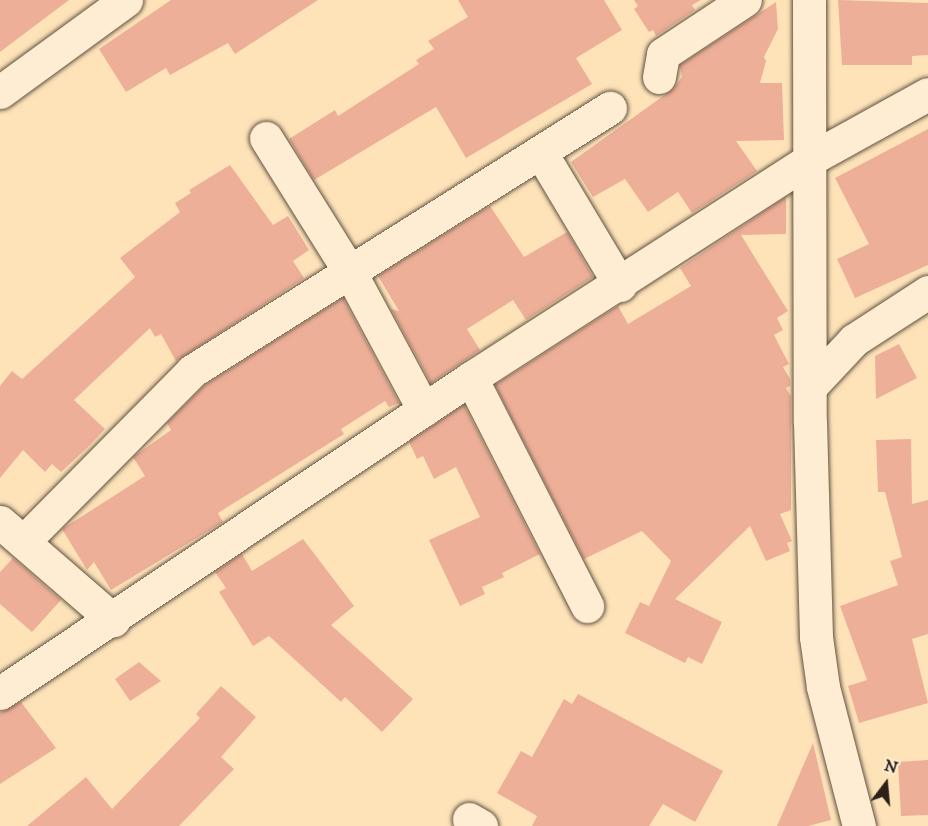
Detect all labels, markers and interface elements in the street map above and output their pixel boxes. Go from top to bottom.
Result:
north arrow [856,754,916,814]
text: N [882,755,900,778]

